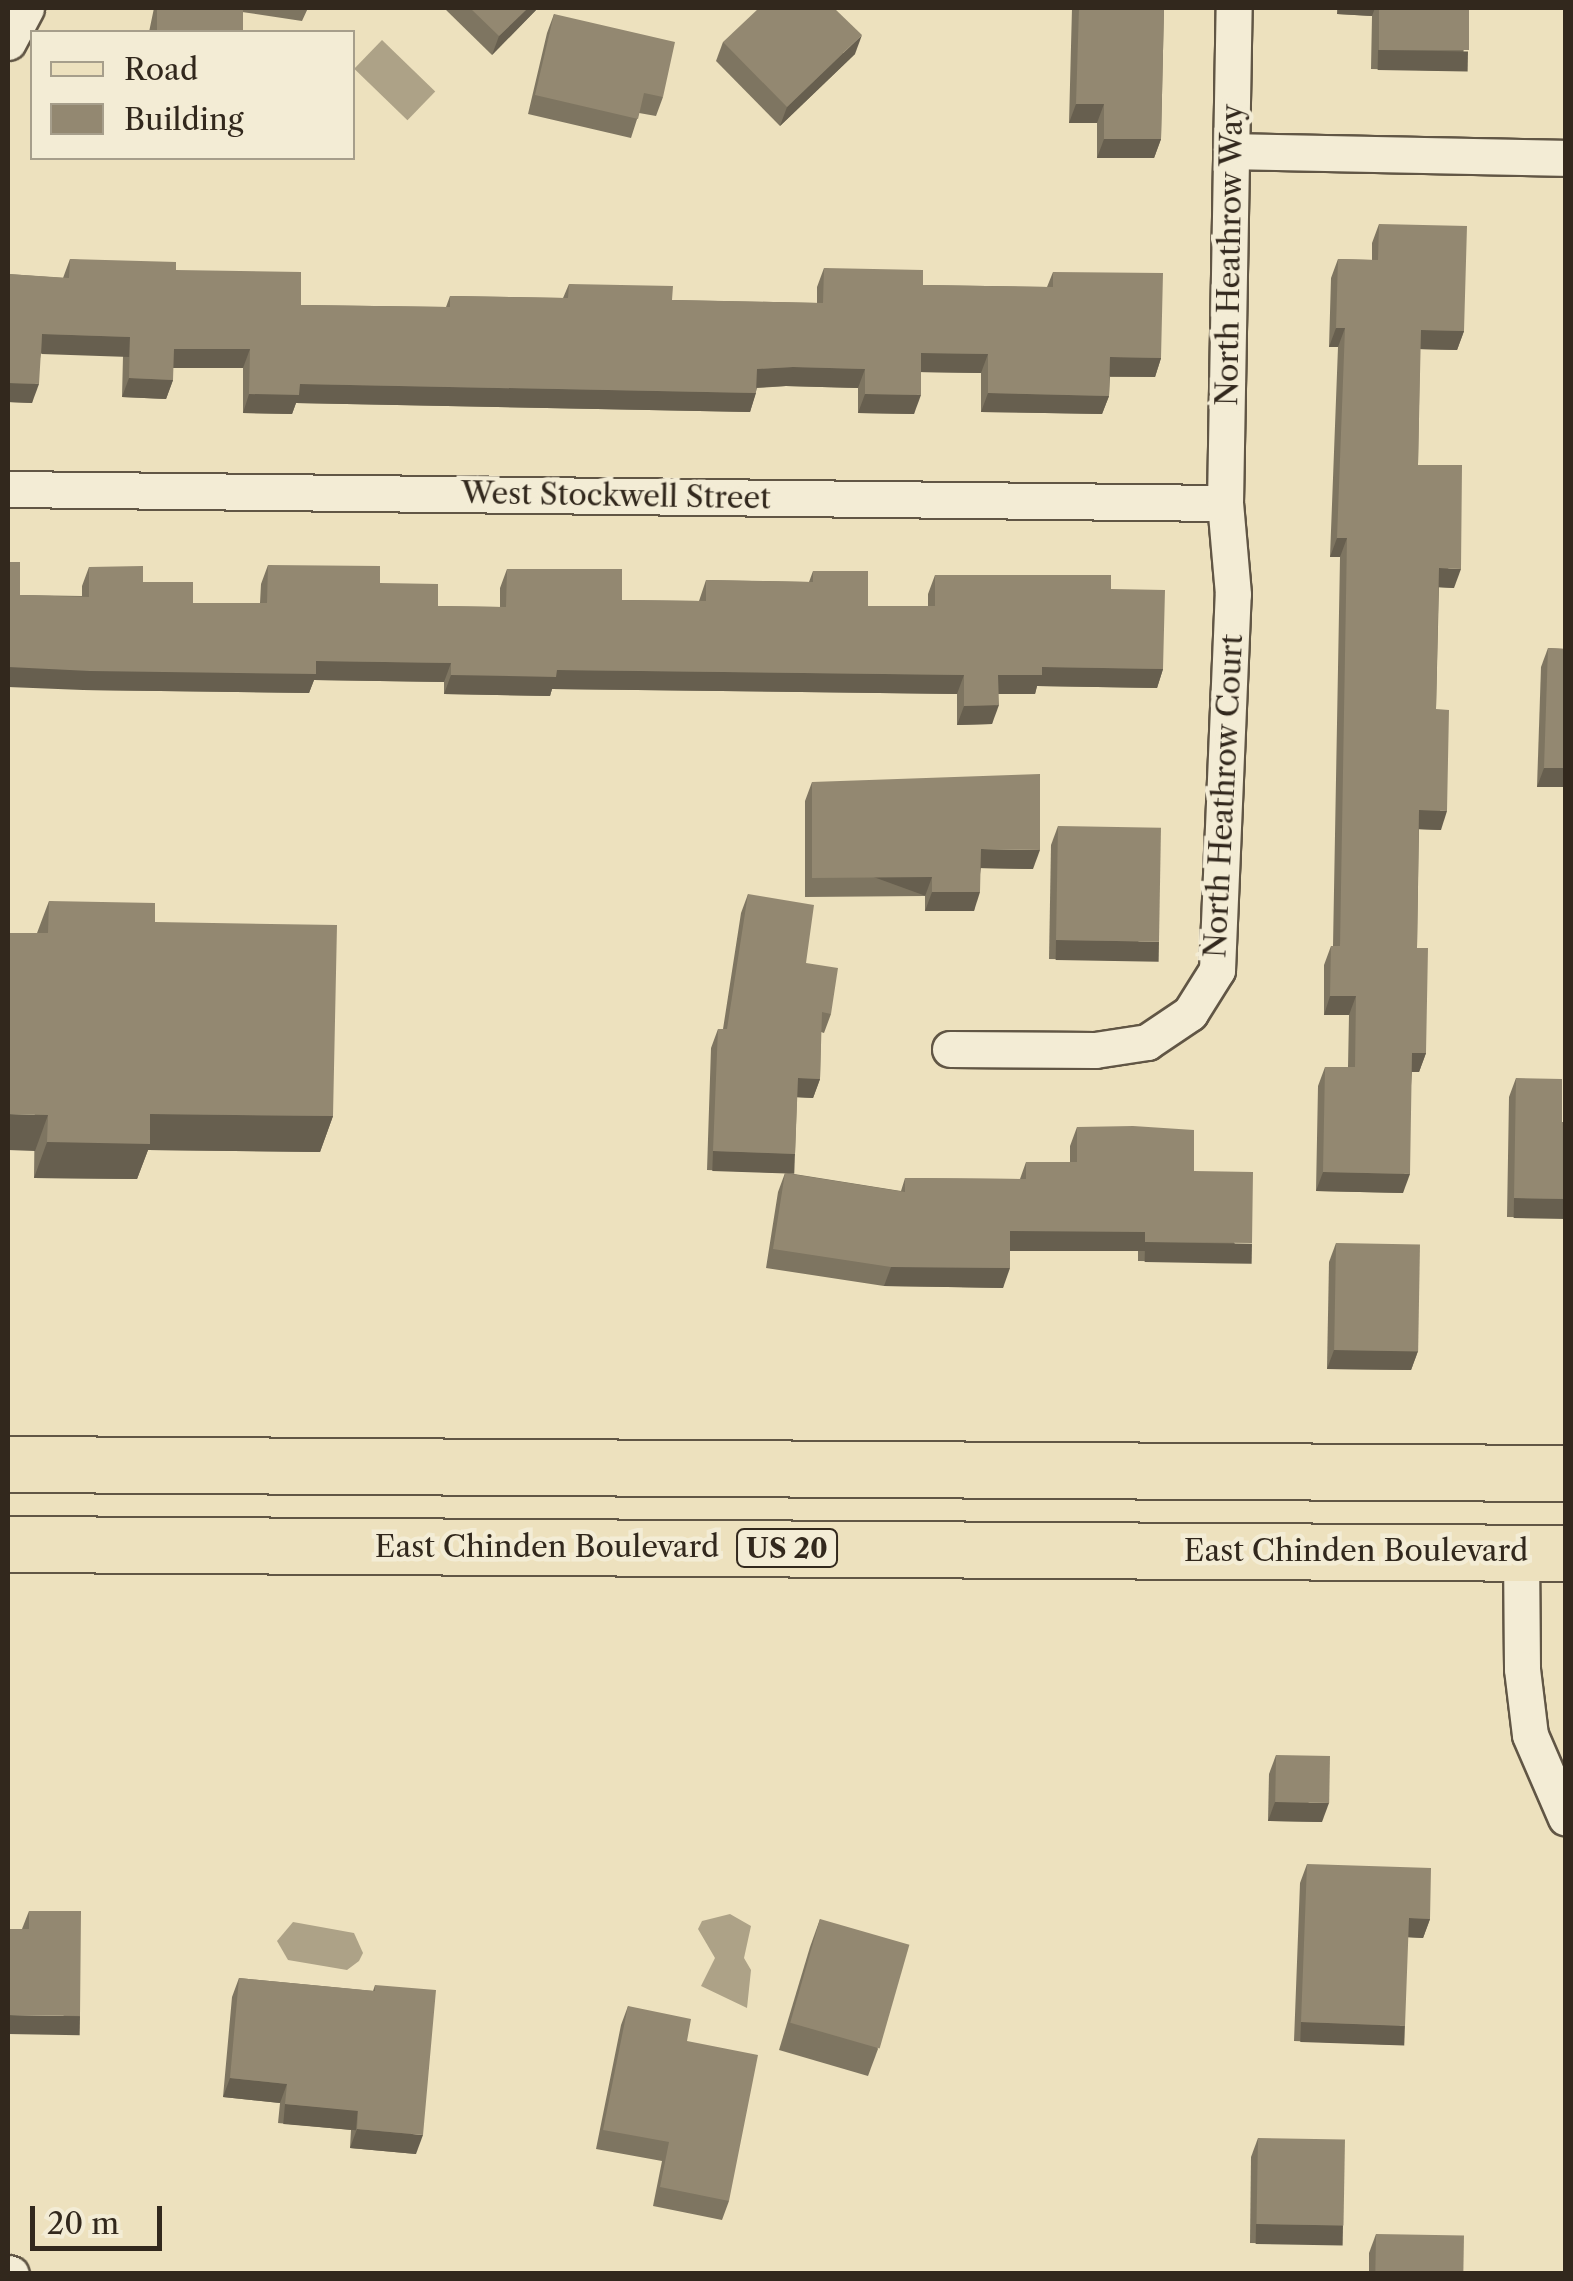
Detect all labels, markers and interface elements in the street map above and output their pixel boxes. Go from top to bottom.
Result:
legend [30,30,355,160]
text: Road [124,51,198,88]
text: Building [124,101,244,138]
street label: North Heathrow Way [1209,103,1251,407]
street label: West Stockwell Street [461,475,771,517]
street label: North Heathrow Court [1198,633,1250,959]
road number: US 20 [734,1525,840,1571]
street label: East Chinden Boulevard [375,1529,719,1565]
street label: East Chinden Boulevard [1184,1533,1528,1569]
scale bar [35,2186,168,2248]
text: 20 m [47,2205,119,2242]

